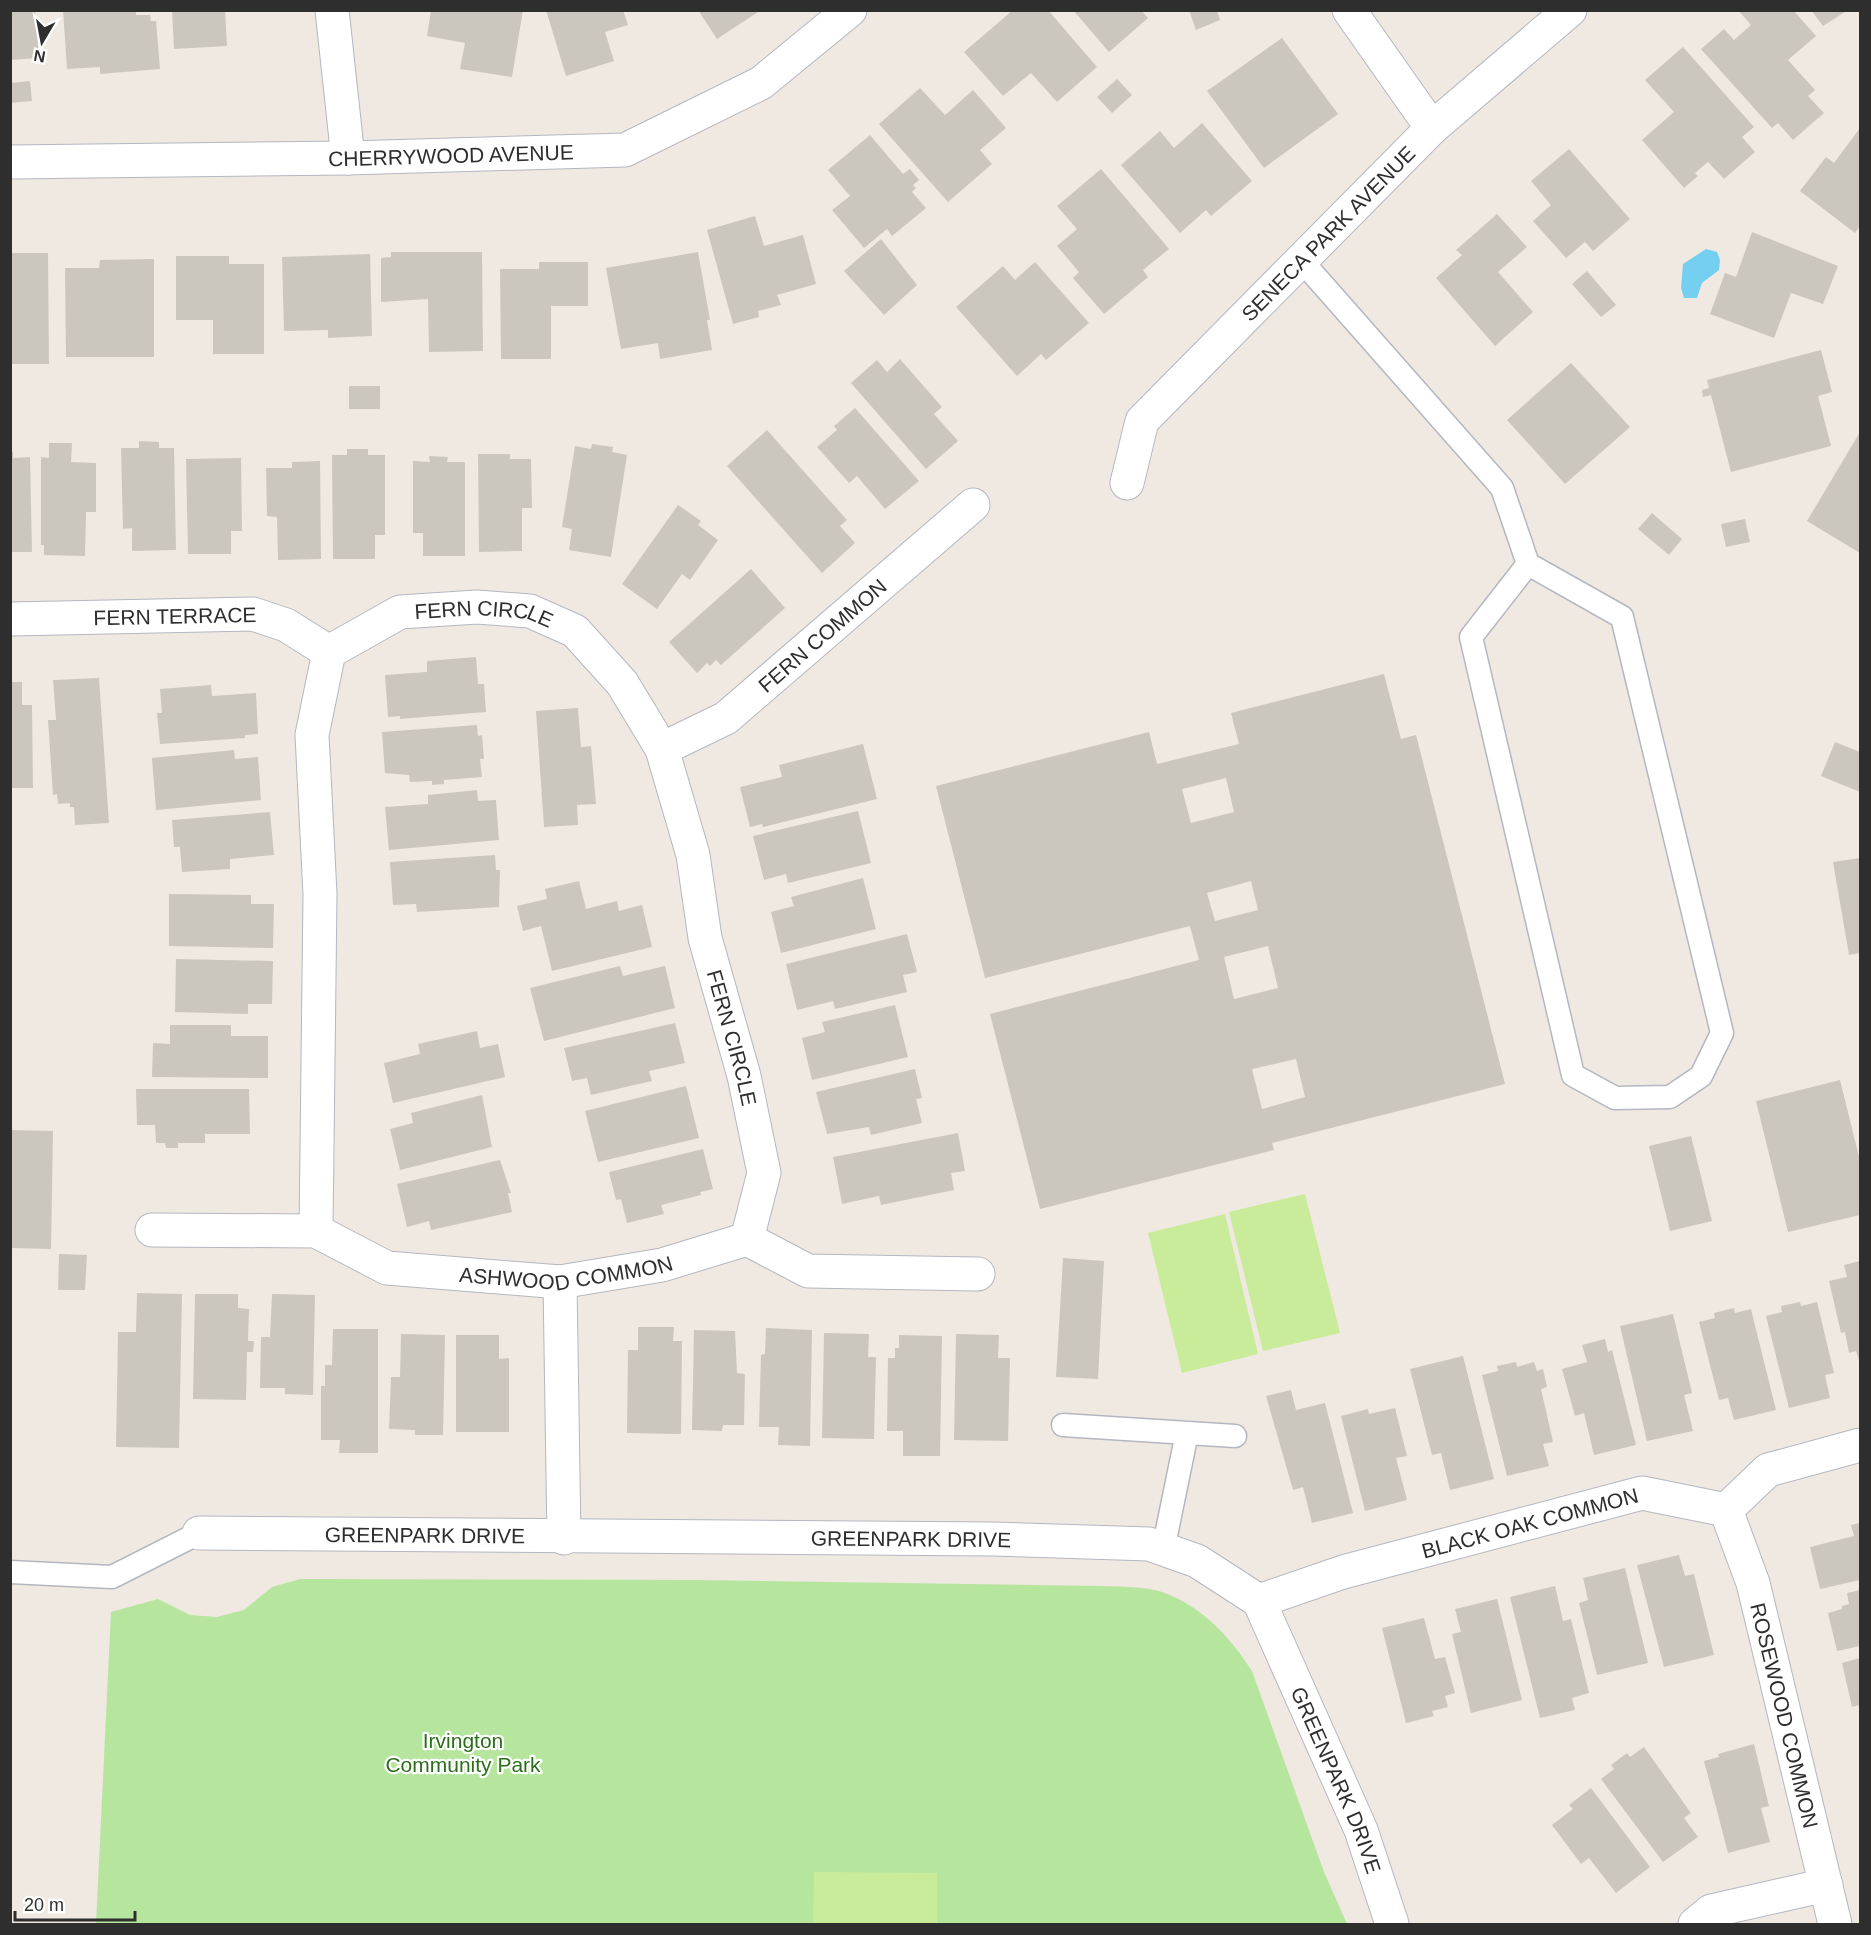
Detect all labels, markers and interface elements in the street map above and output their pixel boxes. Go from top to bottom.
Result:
north arrow [12,12,72,72]
text: N [32,47,47,66]
street label: CHERRYWOOD AVENUE [328,140,574,170]
street label: SENECA PARK AVENUE [1237,141,1419,325]
street label: FERN COMMON [754,574,891,696]
street label: FERN CIRCLE [414,595,557,631]
street label: FERN TERRACE [93,602,257,629]
street label: FERN CIRCLE [703,967,761,1108]
street label: ASHWOOD COMMON [458,1251,675,1294]
street label: BLACK OAK COMMON [1419,1483,1640,1562]
street label: GREENPARK DRIVE [325,1522,525,1547]
street label: GREENPARK DRIVE [811,1526,1012,1551]
street label: ROSEWOOD COMMON [1747,1600,1823,1830]
street label: GREENPARK DRIVE [1287,1683,1386,1876]
park label: Irvington Community Park [385,1729,541,1776]
scale bar [15,1884,135,1922]
text: 20 m [24,1895,64,1915]

